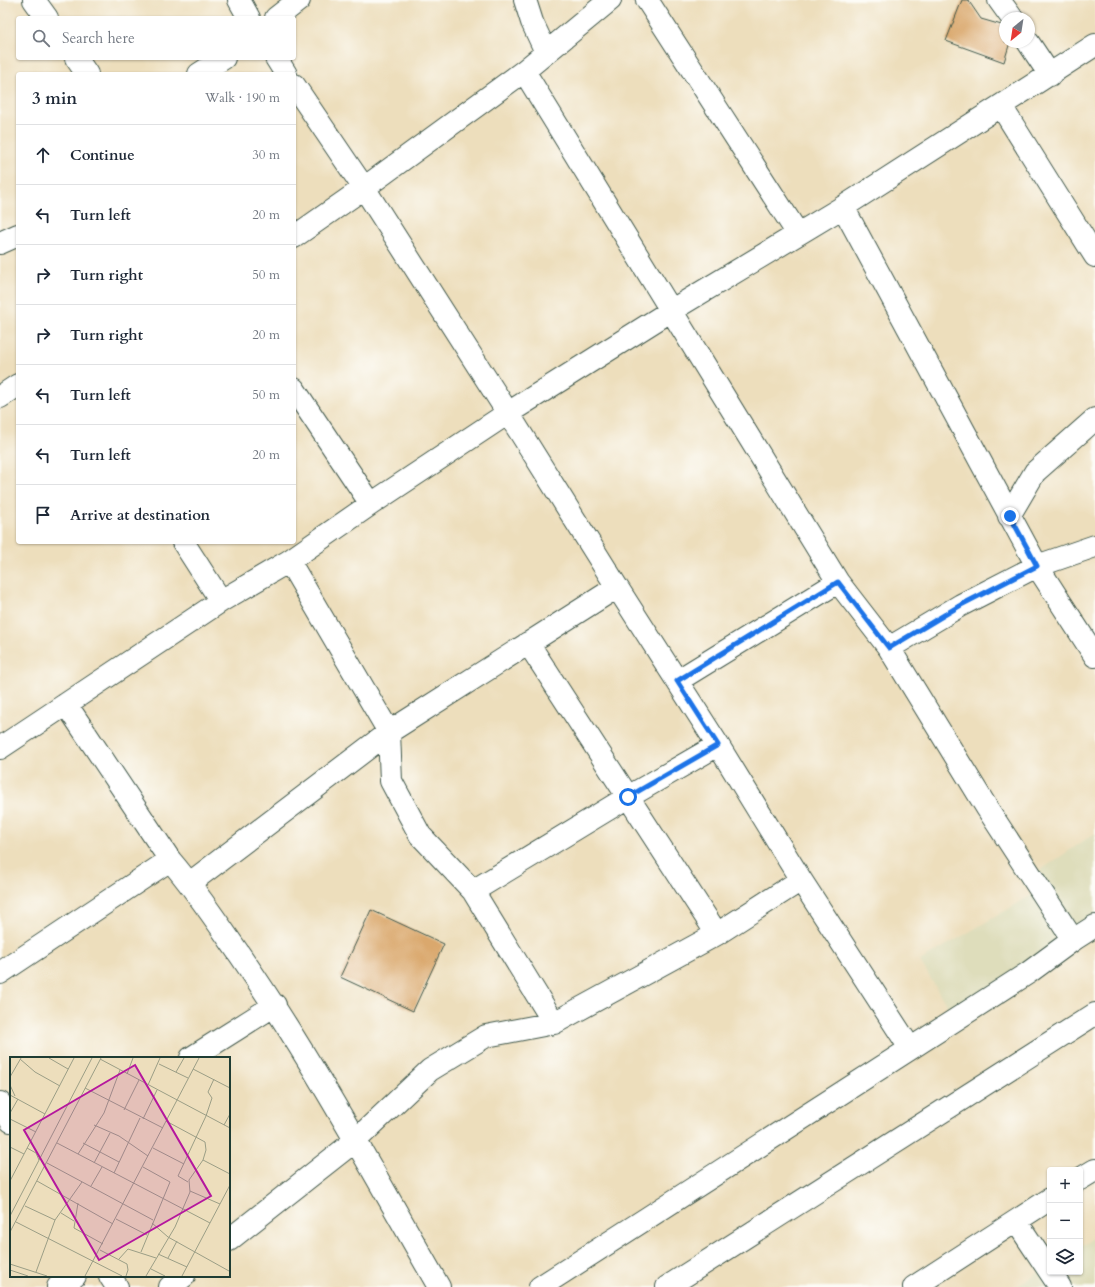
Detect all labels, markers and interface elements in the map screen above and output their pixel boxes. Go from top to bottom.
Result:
north arrow [999,12,1035,48]
search box [16,16,296,60]
icon: search [30,27,52,49]
text: Search here [62,28,135,48]
text: 3 min [32,87,77,110]
text: Walk · 190 m [205,89,280,107]
icon: ahead [32,144,54,166]
text: Continue [70,145,135,165]
text: 30 m [252,146,280,164]
icon: left [32,204,54,226]
text: Turn left [70,205,131,225]
text: 20 m [252,206,280,224]
icon: right [32,264,54,286]
text: Turn right [70,265,143,285]
text: 50 m [252,266,280,284]
icon: right [32,324,54,346]
text: Turn right [70,325,143,345]
text: 20 m [252,326,280,344]
icon: left [32,384,54,406]
text: Turn left [70,385,131,405]
text: 50 m [252,386,280,404]
icon: left [32,444,54,466]
text: Turn left [70,445,131,465]
text: 20 m [252,446,280,464]
icon: arrive [32,504,54,526]
text: Arrive at destination [70,505,210,525]
route end [1001,507,1019,525]
route start [619,788,637,806]
inset map [10,1057,230,1277]
map controls [1047,1167,1083,1275]
button: + [1047,1167,1083,1203]
button: − [1047,1203,1083,1239]
button: layers [1047,1239,1083,1275]

